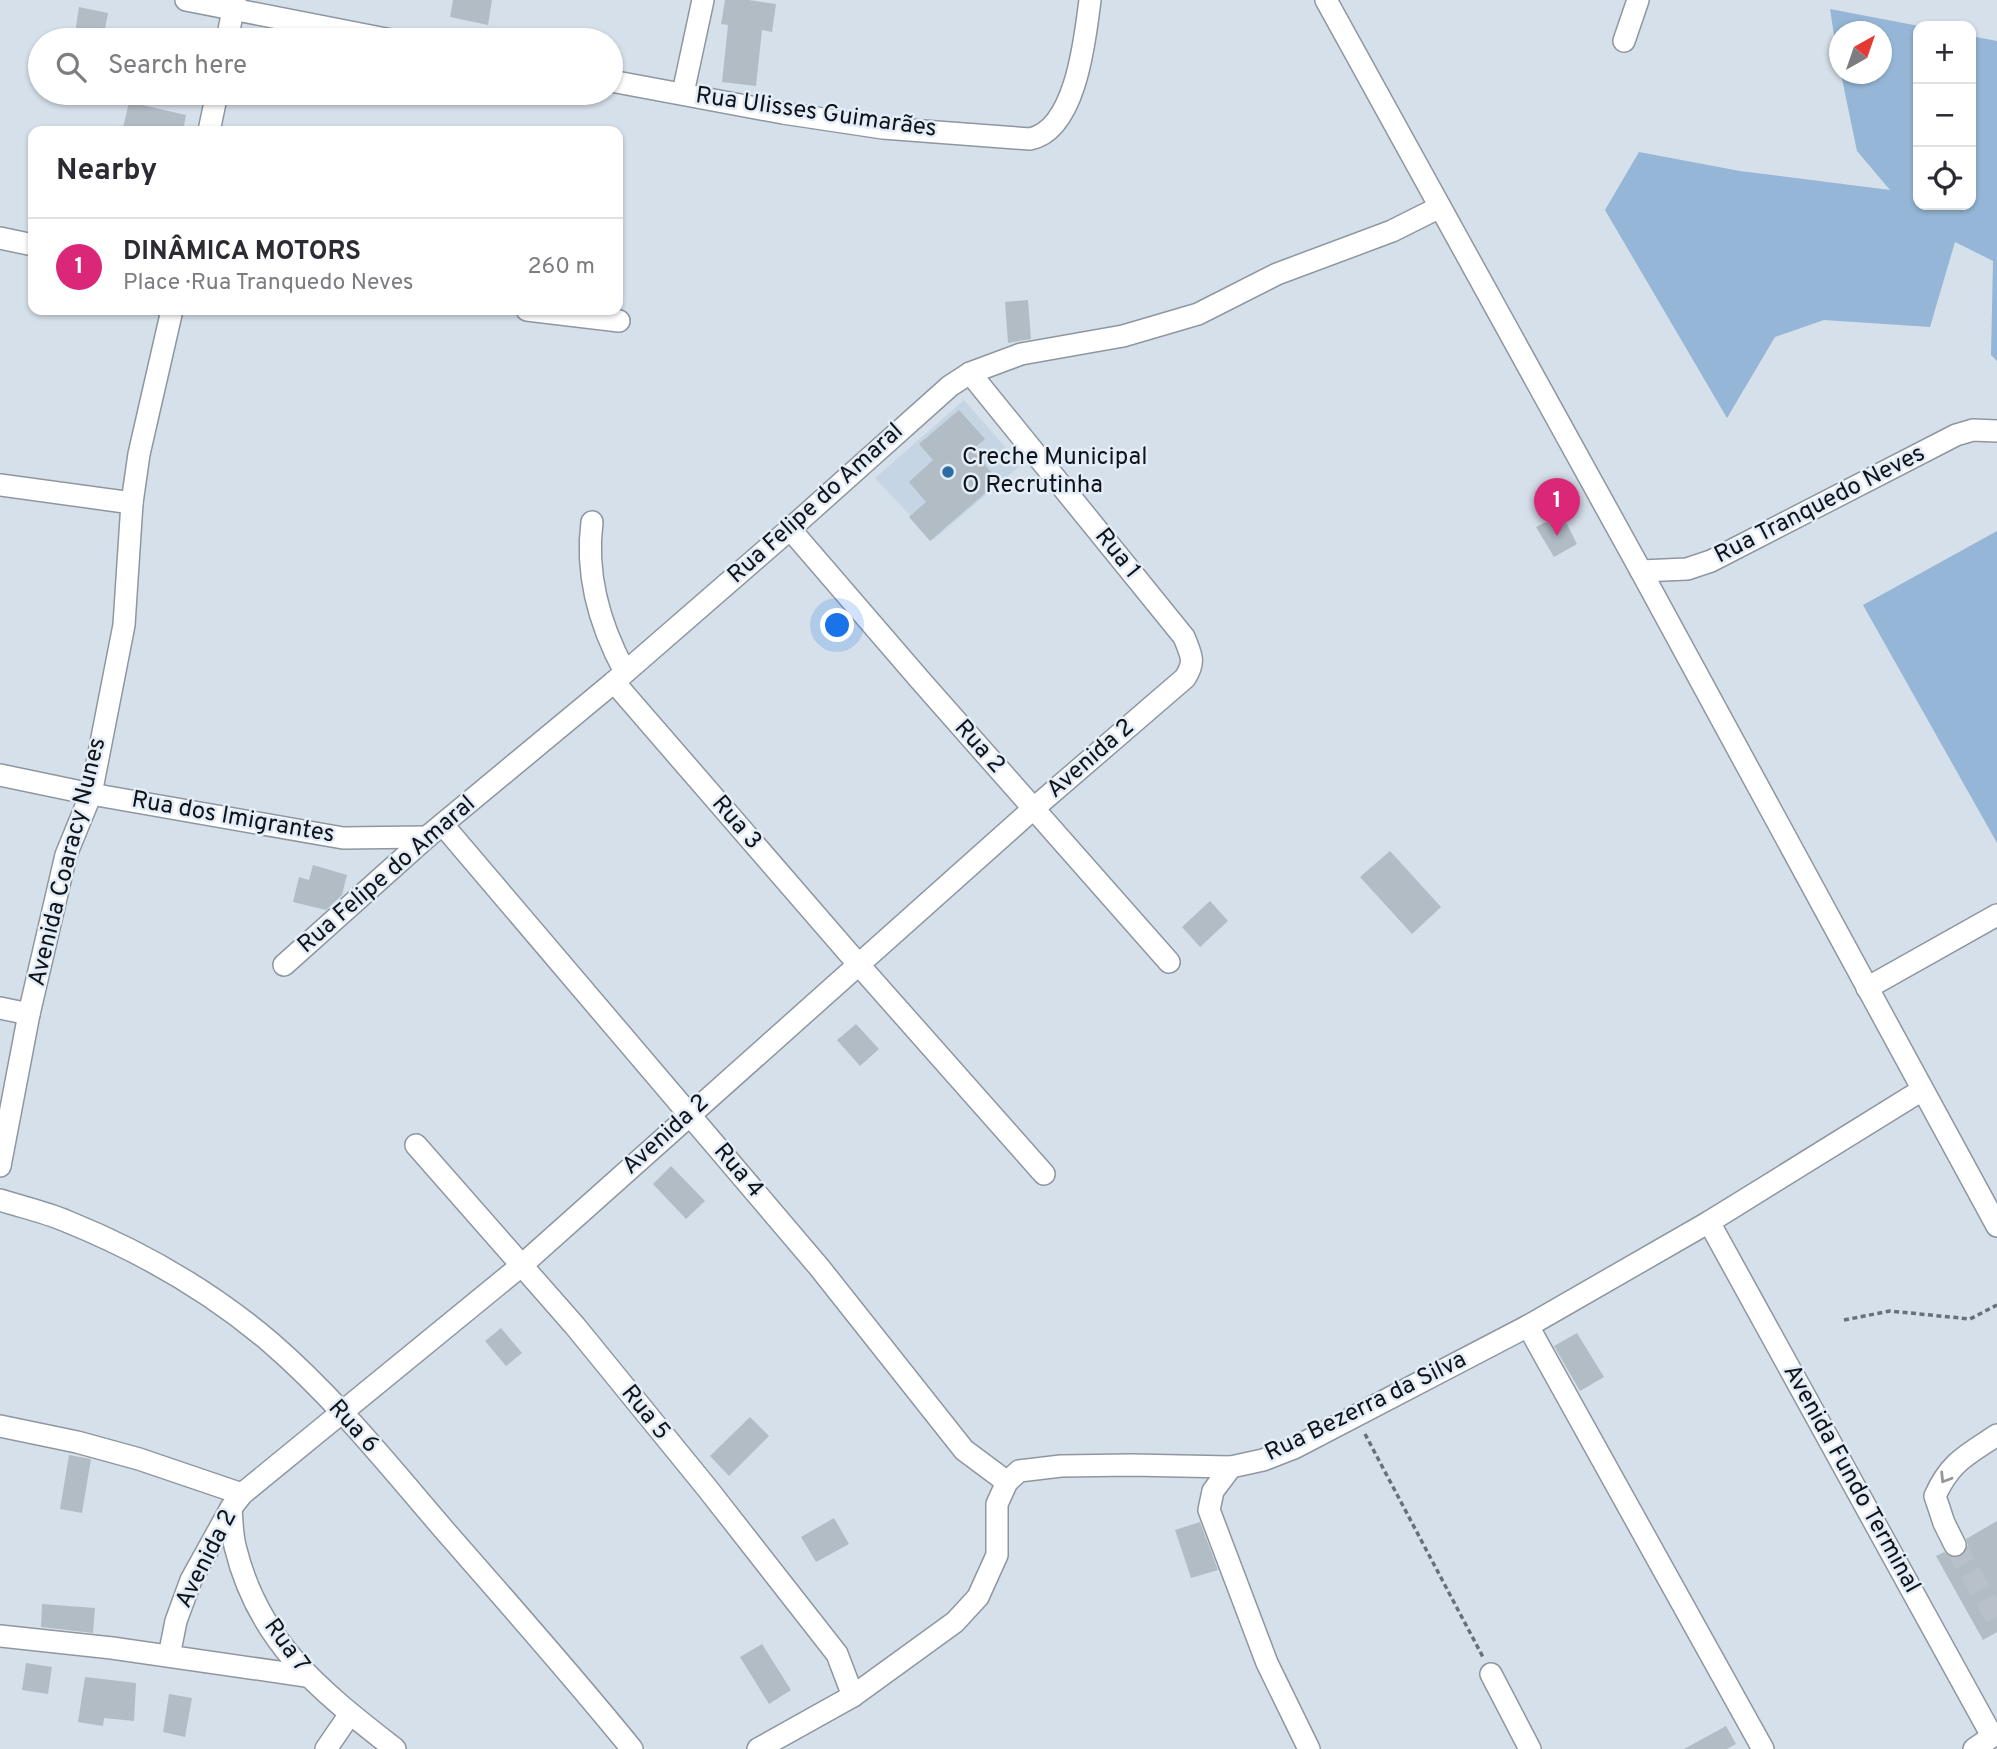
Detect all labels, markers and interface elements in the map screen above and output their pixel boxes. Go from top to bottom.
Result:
north arrow [1829,21,1892,84]
map controls [1913,21,1976,210]
button: + [1913,21,1976,84]
search box [28,28,623,105]
icon: search [52,48,90,86]
text: Search here [108,50,247,83]
street label: Rua Ulisses Guimarães [693,81,939,145]
button: − [1913,84,1976,147]
button: locate [1913,147,1976,210]
text: Nearby [56,153,157,190]
text: DINÂMICA MOTORS [123,236,361,269]
text: 1 [74,253,84,282]
text: 260 m [528,253,595,282]
text: Place · Rua Tranquedo Neves [123,269,414,298]
street label: Rua Felipe do Amaral [722,417,910,591]
street label: Rua Tranquedo Neves [1710,439,1930,571]
place label: Creche Municipal O Recrutinha [962,443,1148,501]
marker: Creche Municipal O Recrutinha [940,464,956,480]
pin: 1 [1534,478,1580,536]
street label: Rua 1 [1088,523,1146,585]
your location [820,608,854,642]
street label: Avenida 2 [1041,713,1141,805]
street label: Rua 2 [947,714,1011,780]
street label: Avenida Coaracy Nunes [23,735,113,989]
street label: Rua dos Imigrantes [129,785,337,851]
street label: Rua Felipe do Amaral [292,790,482,960]
street label: Rua 3 [704,790,768,856]
street label: Avenida 2 [616,1088,716,1182]
street label: Rua 4 [706,1137,770,1205]
street label: Rua Bezerra da Silva [1260,1345,1472,1469]
street label: Avenida Fundo Terminal [1776,1359,1926,1599]
street label: Rua 5 [614,1379,676,1447]
street label: Rua 6 [321,1394,385,1460]
one-way arrow [1941,1470,1954,1483]
street label: Avenida 2 [169,1505,245,1613]
street label: Rua 7 [256,1613,316,1679]

